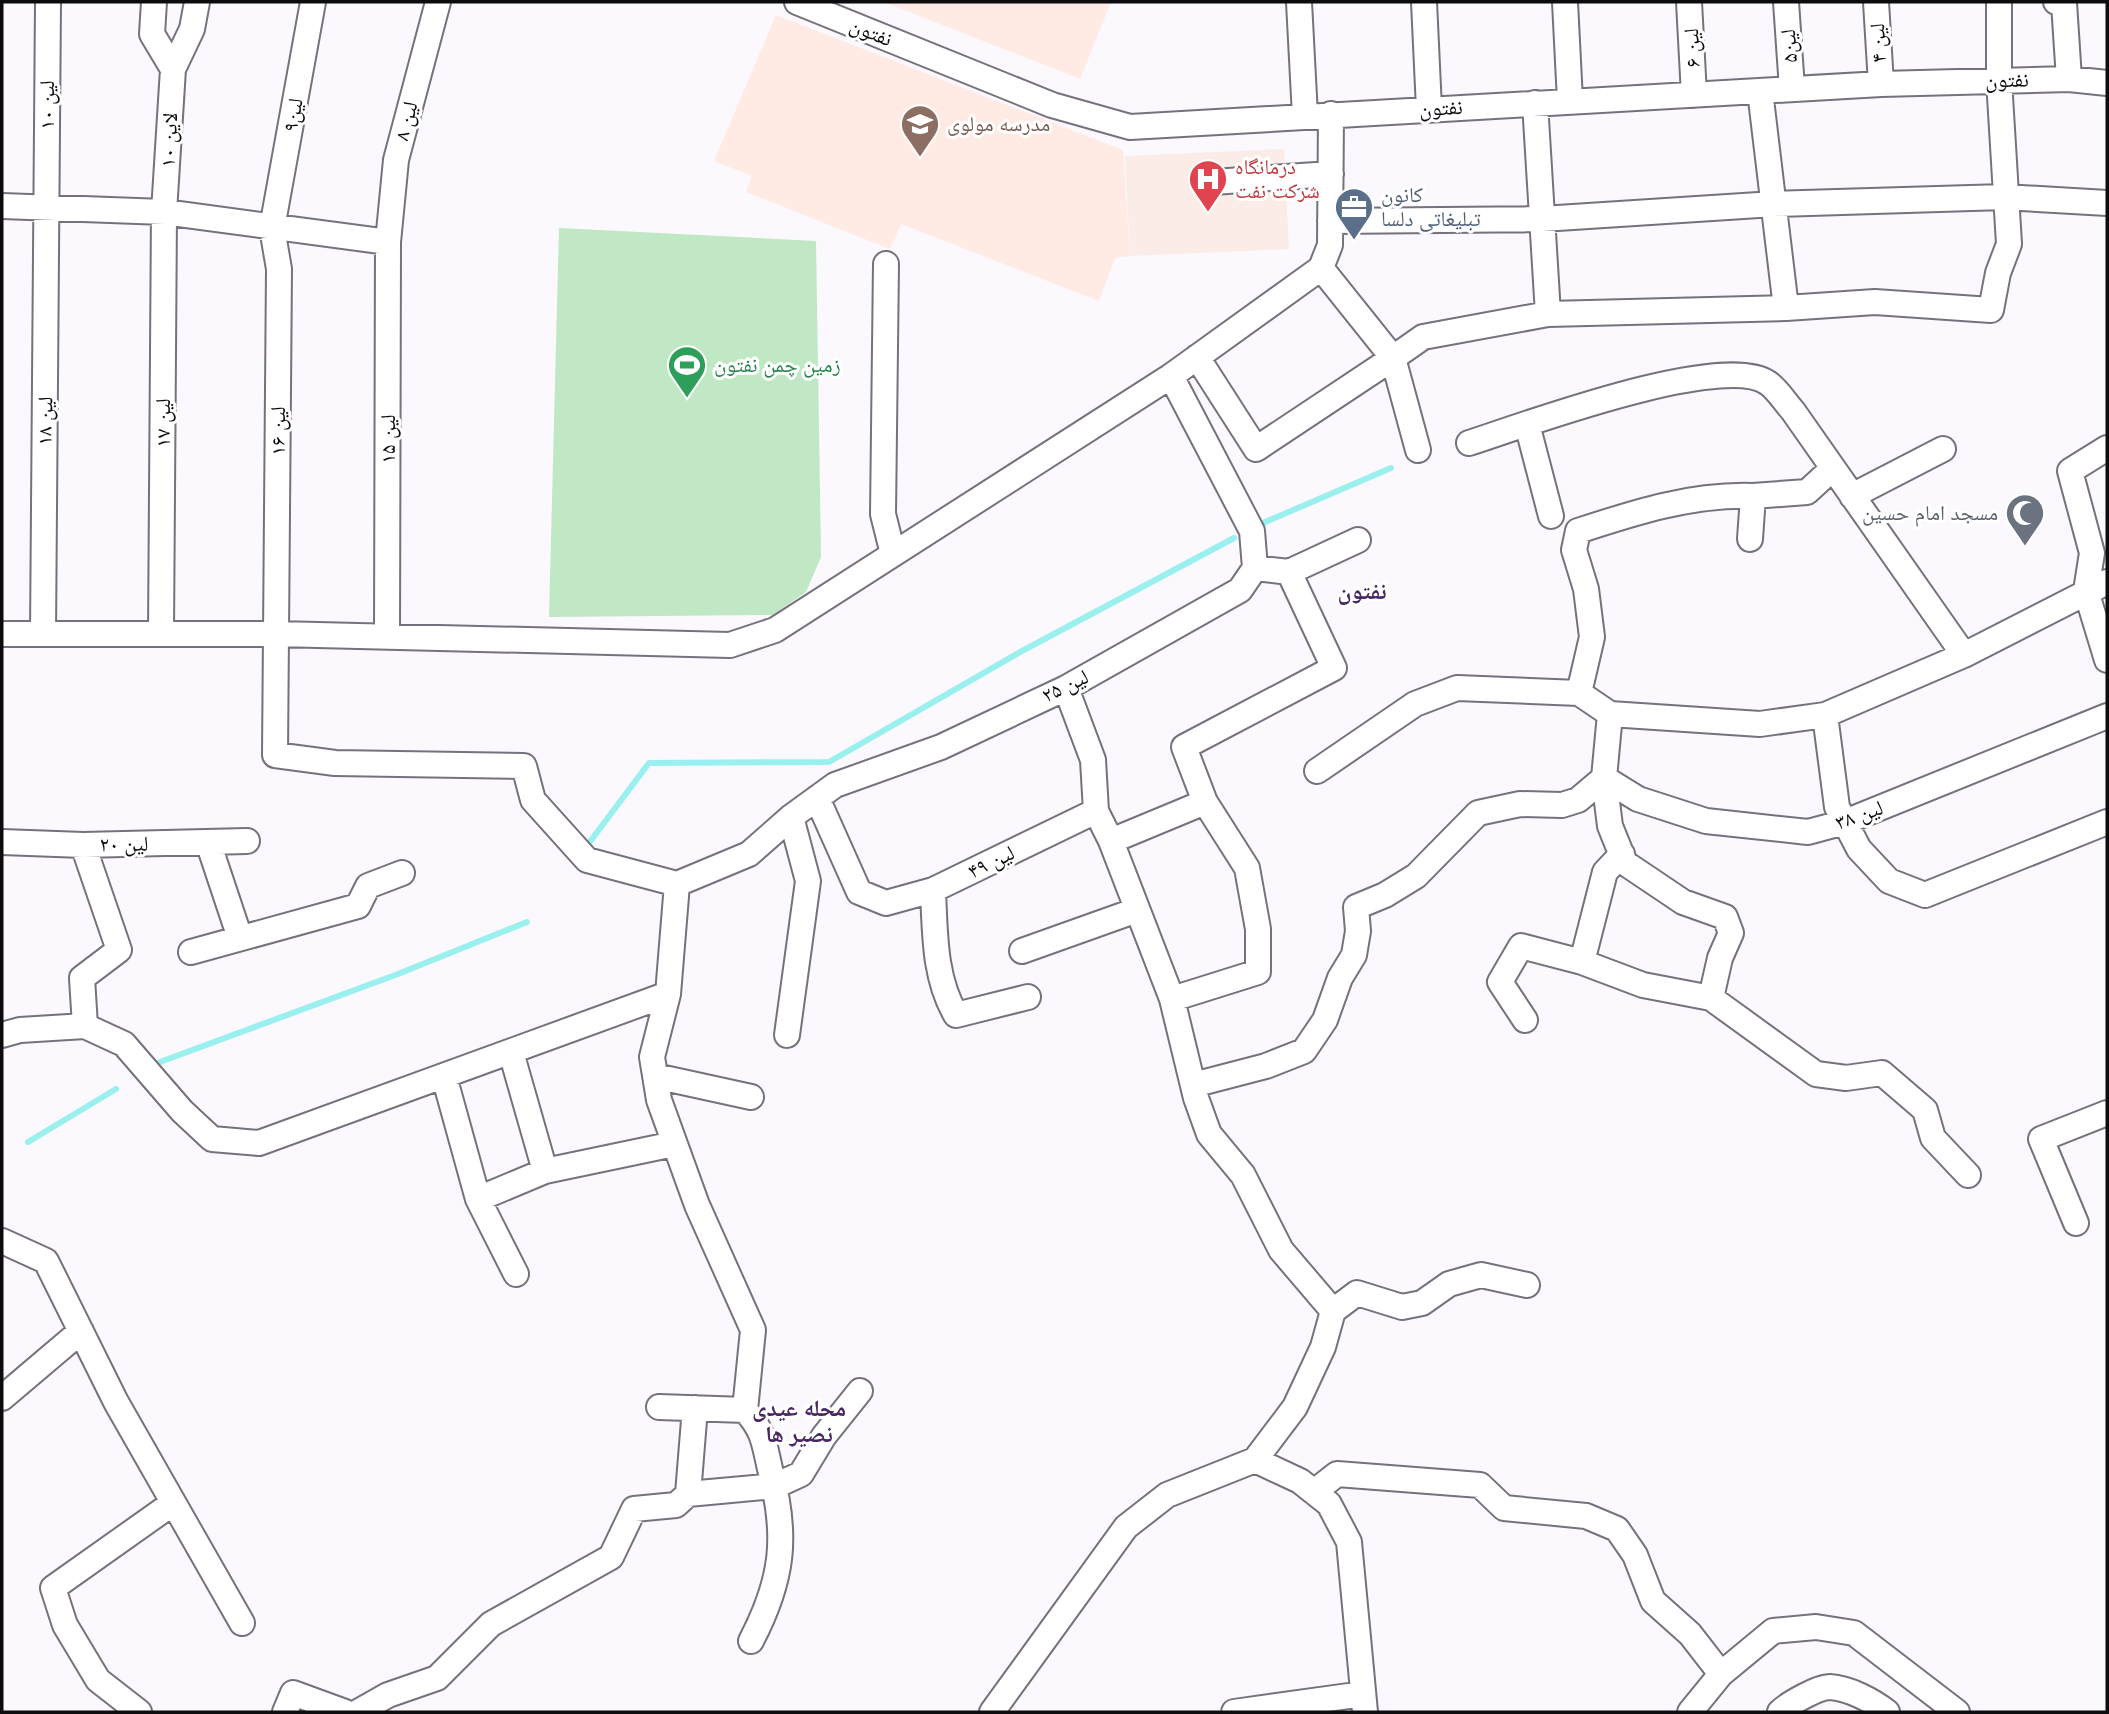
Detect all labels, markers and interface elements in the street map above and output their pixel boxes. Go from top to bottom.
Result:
street label: نفتون [846,11,896,52]
street label: لین ۴ [1863,23,1892,63]
street label: لین ۶ [1677,28,1706,68]
street label: لین۵ [1774,28,1803,64]
street label: نفتون [1985,66,2029,93]
street label: لین ۱۰ [33,81,60,129]
street label: نفتون [1418,93,1463,122]
street label: لین۹ [276,96,309,134]
street label: لین ۸ [388,99,423,143]
school or university icon: مدرسه مولوی [899,103,941,158]
place label: مدرسه مولوی [947,110,1050,137]
street label: لاین ۱۰ [154,112,183,168]
place label: درمانگاه شرکت نفت [1235,153,1320,204]
hospital icon: درمانگاه شرکت نفت [1187,158,1229,213]
place label: کانون تبلیغاتی دلسا [1381,181,1481,232]
office icon: کانون تبلیغاتی دلسا [1333,186,1375,241]
sports icon: زمین چمن نفتون [666,344,708,399]
place label: زمین چمن نفتون [714,351,841,378]
street label: لین ۱۸ [31,396,58,446]
street label: لین ۱۷ [149,399,176,447]
street label: لین ۱۶ [264,407,291,455]
street label: لین ۱۵ [374,415,401,463]
mosque icon: مسجد امام حسین [2004,492,2046,547]
place label: مسجد امام حسین [1862,499,1998,527]
district label: نفتون [1337,576,1387,605]
street label: لین ۲۵ [1037,663,1093,708]
street label: لین ۳۸ [1831,794,1886,836]
street label: لین ۲۰ [99,830,149,857]
street label: لین ۴۹ [963,839,1019,884]
district label: محله عیدی نصیر ها [752,1393,846,1448]

